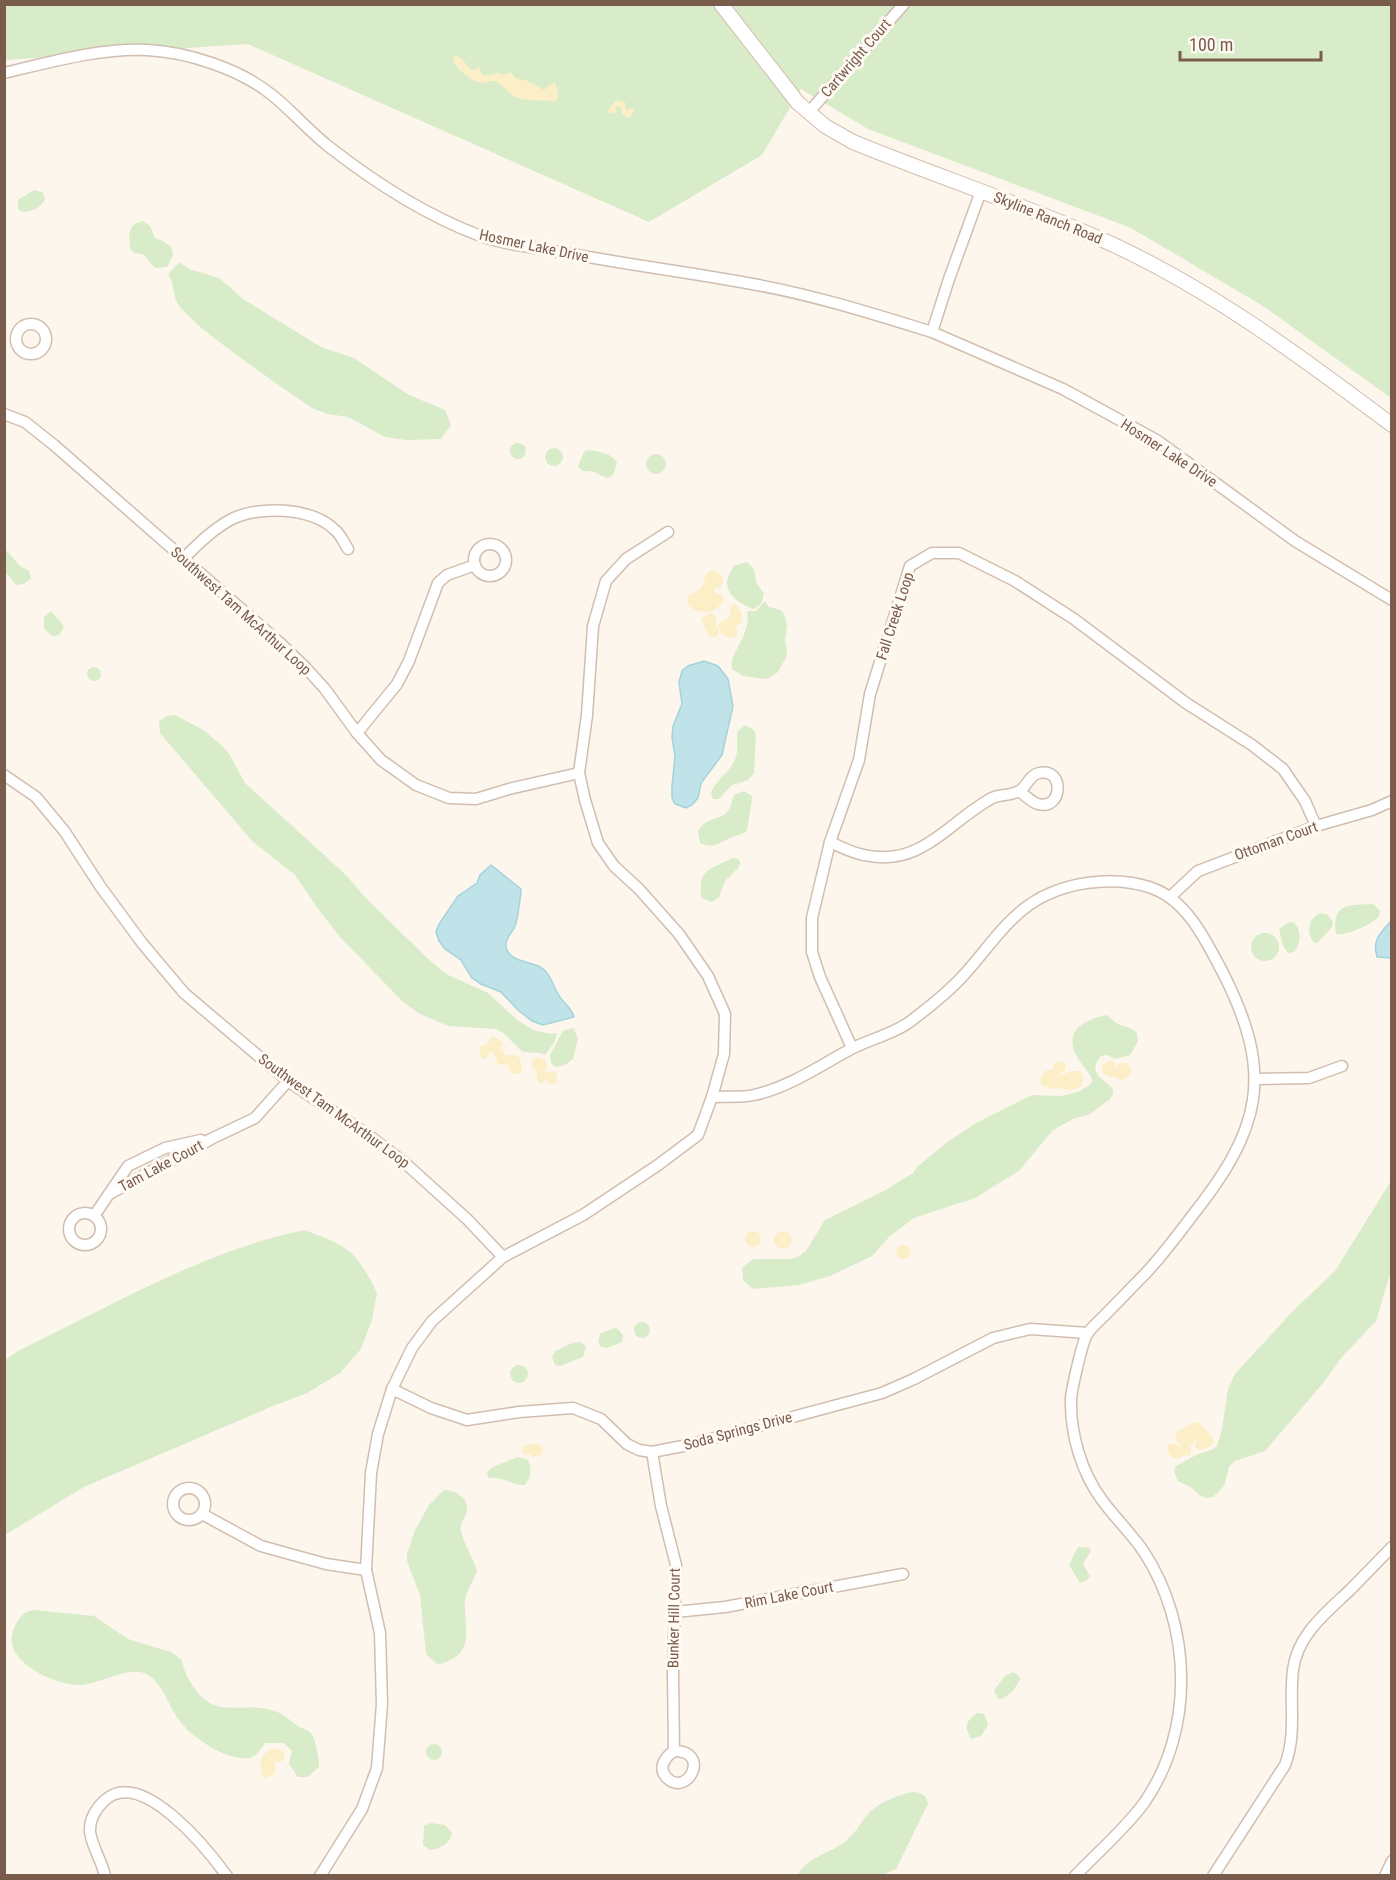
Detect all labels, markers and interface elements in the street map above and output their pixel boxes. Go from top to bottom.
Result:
street label: Cartwright Court [817,15,895,101]
scale bar [1180,24,1321,62]
text: 100 m [1189,34,1233,55]
street label: Skyline Ranch Road [991,188,1105,248]
street label: Hosmer Lake Drive [478,226,590,266]
street label: Hosmer Lake Drive [1117,415,1221,491]
street label: Southwest Tam McArthur Loop [167,543,315,679]
street label: Fall Creek Loop [872,570,918,662]
street label: Ottoman Court [1232,818,1320,864]
street label: Southwest Tam McArthur Loop [255,1050,413,1172]
street label: Tam Lake Court [116,1136,206,1196]
street label: Soda Springs Drive [682,1408,794,1454]
street label: Bunker Hill Court [664,1568,684,1668]
street label: Rim Lake Court [743,1578,835,1612]

